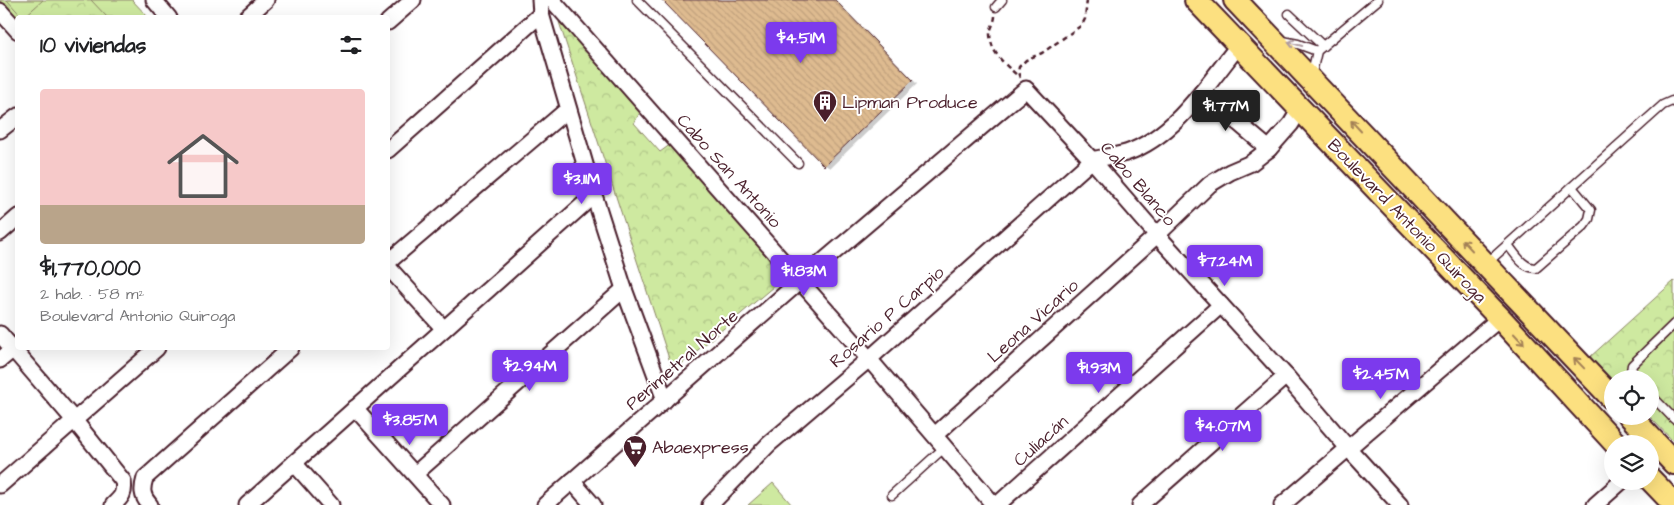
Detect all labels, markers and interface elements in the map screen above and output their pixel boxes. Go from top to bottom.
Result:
pin: $4.51M [760,22,842,64]
text: $4.51M [777,27,825,49]
text: 10 viviendas [40,31,146,60]
icon: filters [337,31,365,59]
one-way arrow [1287,39,1303,48]
building icon: Lipman Produce [812,89,838,123]
place label: Lipman Produce [842,90,978,115]
pin: $1.77M [1185,90,1267,132]
text: $1.77M [1203,95,1249,117]
street label: Cabo San Antonio [671,108,787,234]
one-way arrow [1350,120,1362,133]
icon: home [158,121,248,211]
street label: Boulevard Antonio Quiroga [1321,133,1492,309]
street label: Cabo Blanco [1094,136,1182,232]
pin: $3.11M [541,162,623,205]
text: $3.11M [564,168,600,190]
one-way arrow [1461,238,1473,251]
pin: $7.24M [1184,244,1266,287]
text: $7.24M [1198,250,1252,272]
text: $1,770,000 [40,254,141,283]
pin: $1.83M [763,254,845,297]
text: $1.83M [782,260,826,282]
street label: Rosario P Carpio [824,260,950,374]
street label: Leona Vicario [982,273,1084,369]
text: 2 hab. · 58 m² [40,283,144,305]
street label: Perimetral Norte [620,304,744,416]
text: Boulevard Antonio Quiroga [40,305,235,327]
one-way arrow [1513,332,1525,345]
pin: $2.94M [489,350,571,392]
pin: $1.93M [1058,352,1140,394]
text: $2.94M [503,355,557,377]
one-way arrow [1573,356,1585,369]
text: $1.93M [1077,357,1121,379]
pin: $2.45M [1340,358,1422,400]
text: $2.45M [1353,363,1409,385]
map controls [1604,370,1659,490]
button: locate [1604,370,1659,425]
pin: $3.85M [369,404,451,446]
text: $3.85M [383,409,437,431]
street label: Culiacán [1008,410,1074,472]
pin: $4.07M [1182,410,1264,452]
text: $4.07M [1195,415,1251,437]
supermarket icon: Abaexpress [622,434,648,468]
place label: Abaexpress [652,435,749,460]
button: layers [1604,435,1659,490]

